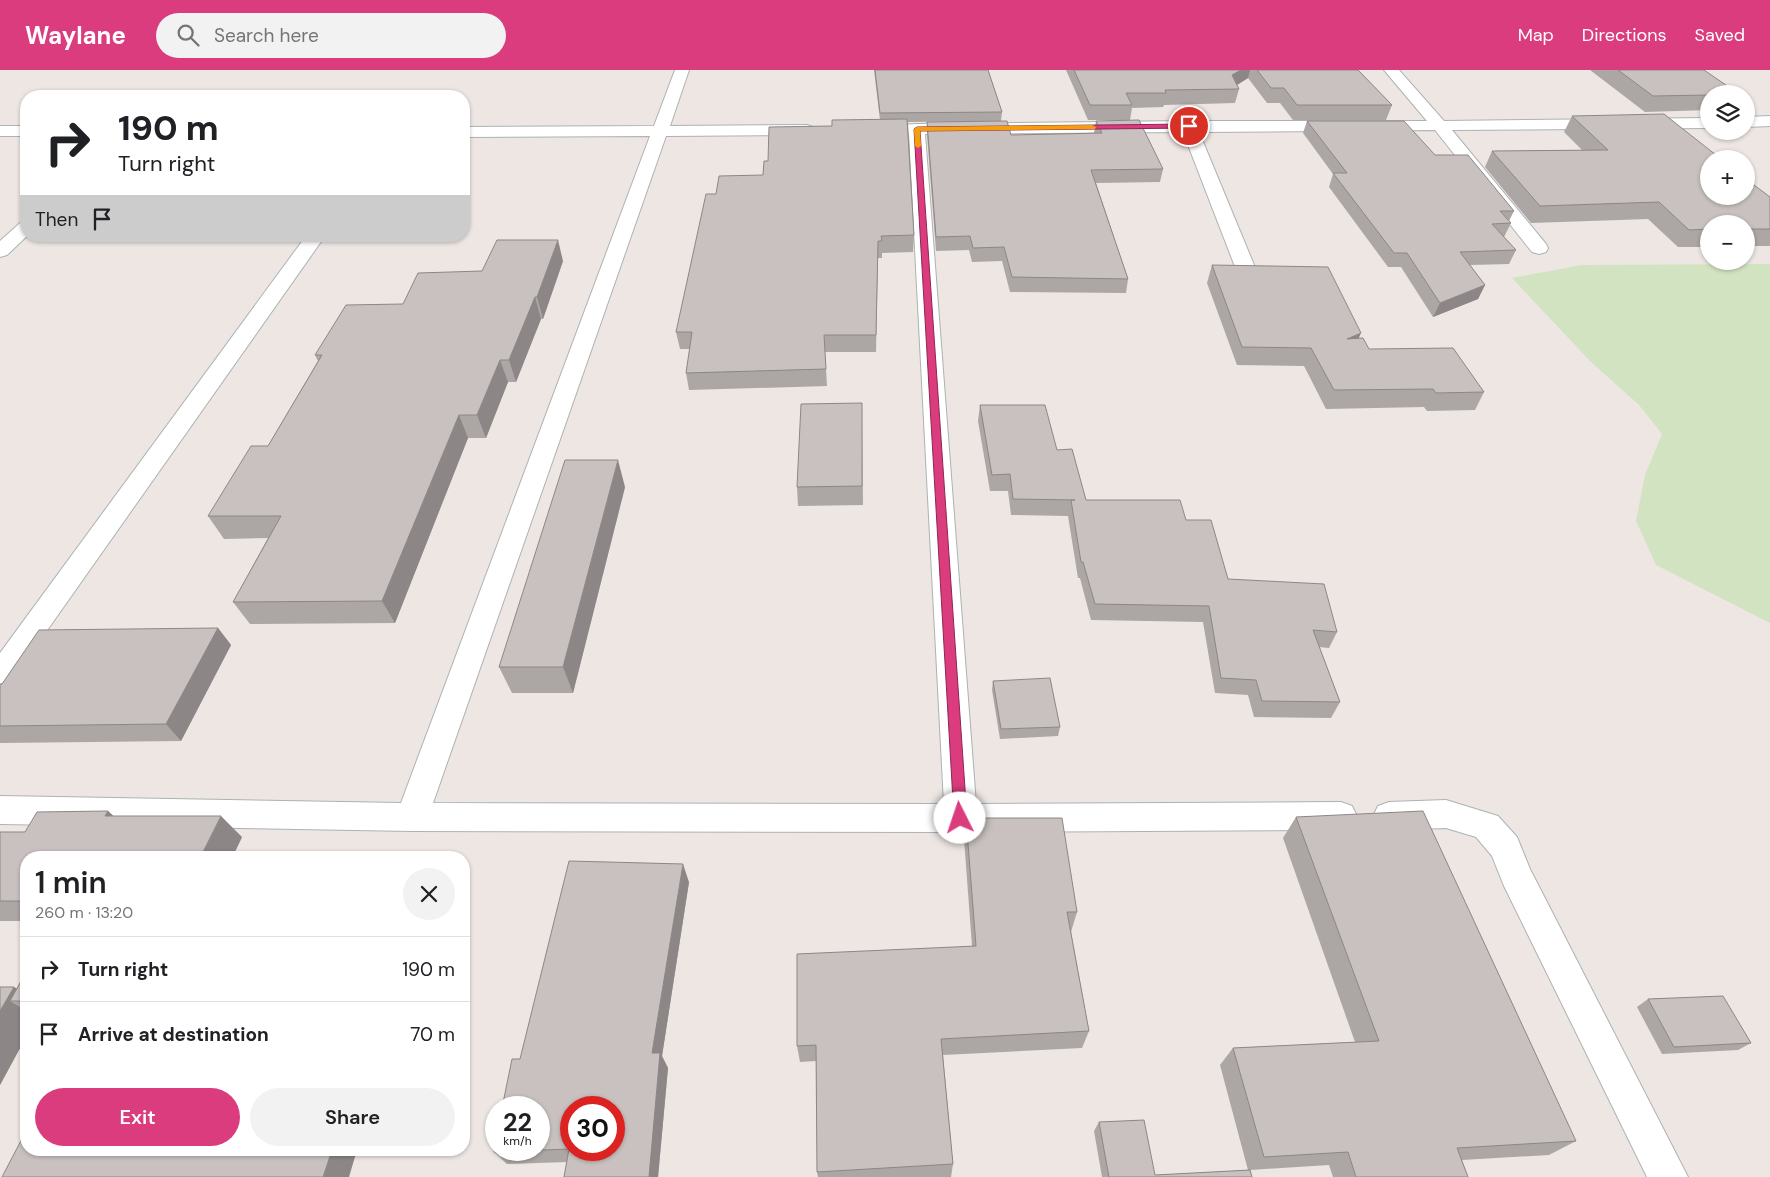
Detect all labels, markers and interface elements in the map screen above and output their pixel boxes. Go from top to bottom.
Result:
search box [156,13,506,58]
text: Waylane [25,20,126,51]
icon: search [174,21,202,49]
text: Search here [214,23,319,48]
text: Map [1518,23,1554,47]
text: Directions [1582,23,1667,47]
text: Saved [1695,23,1745,47]
map controls [1700,85,1755,270]
button: layers [1700,85,1755,140]
text: 190 m [118,105,219,151]
pin [1168,105,1210,147]
icon: right [35,110,100,175]
icon: arrive [1175,112,1203,140]
text: Turn right [118,149,215,178]
button: + [1700,150,1755,205]
icon: arrive [88,205,116,233]
text: Then [35,207,78,232]
button: − [1700,215,1755,270]
position arrow [933,791,985,843]
text: 1 min [35,863,107,902]
button: close [403,868,455,920]
text: 260 m · 13:20 [35,902,133,923]
icon: right [35,955,63,983]
text: Turn right [78,957,168,982]
text: 190 m [402,957,455,982]
icon: arrive [35,1020,63,1048]
text: Arrive at destination [78,1022,269,1047]
text: 70 m [410,1022,455,1047]
button: Exit [35,1088,240,1146]
button: Share [250,1088,455,1146]
speed limit sign: 30 [560,1096,625,1161]
text: 22 [503,1106,532,1139]
text: km/h [503,1133,532,1149]

